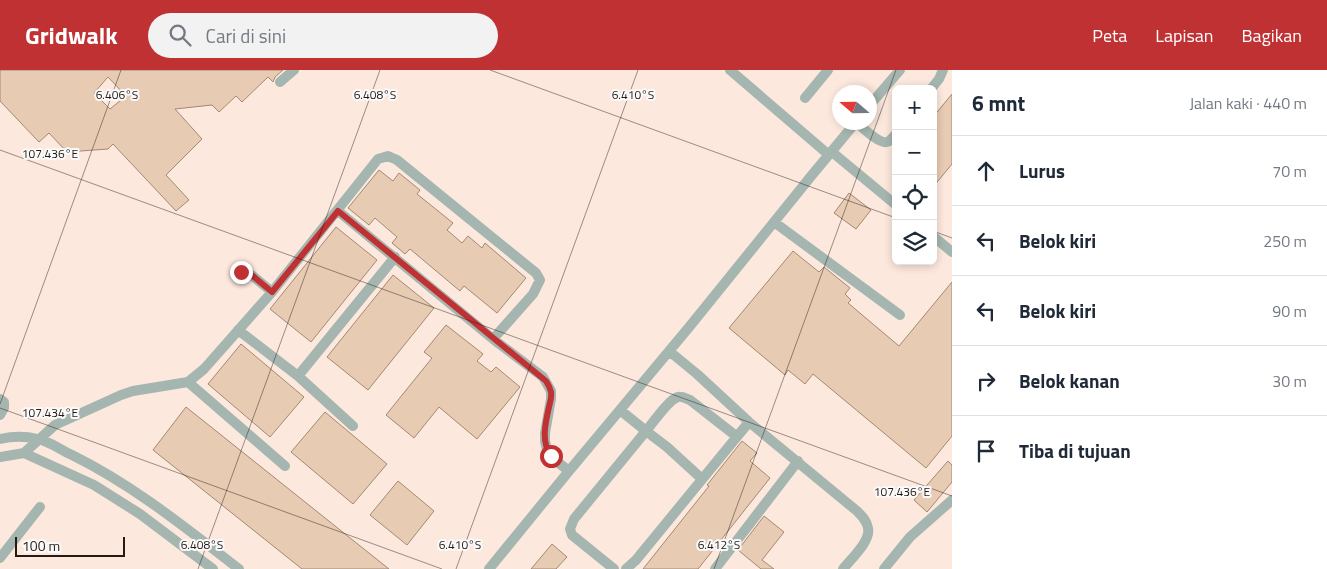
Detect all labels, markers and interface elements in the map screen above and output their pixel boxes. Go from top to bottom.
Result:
search box [148,13,498,58]
text: Gridwalk [25,17,118,53]
icon: search [166,21,194,49]
text: Cari di sini [206,21,286,50]
text: Peta [1092,22,1127,49]
text: Lapisan [1155,22,1213,49]
text: Bagikan [1241,22,1302,49]
text: 6.406°S [96,85,138,104]
text: 6.408°S [354,85,396,104]
text: 6.410°S [612,85,654,104]
north arrow [832,85,877,130]
map controls [892,85,937,265]
button: + [892,85,937,130]
text: 6 mnt [972,87,1025,119]
text: Jalan kaki · 440 m [1189,91,1307,115]
button: − [892,130,937,175]
text: 107.436°E [22,144,78,163]
text: Lurus [1019,156,1065,185]
icon: ahead [972,157,1000,185]
text: 70 m [1272,159,1307,183]
button: locate [892,175,937,220]
button: layers [892,220,937,265]
text: Belok kiri [1019,226,1096,255]
icon: left [972,227,1000,255]
text: 250 m [1263,229,1307,253]
route end [230,261,253,284]
text: Belok kiri [1019,296,1096,325]
icon: left [972,297,1000,325]
text: 90 m [1272,299,1307,323]
text: Belok kanan [1019,366,1120,395]
icon: right [972,367,1000,395]
text: 30 m [1272,369,1307,393]
text: 107.434°E [22,403,78,422]
text: Tiba di tujuan [1019,436,1131,465]
icon: arrive [972,437,1000,465]
route start [540,445,563,468]
text: 107.436°E [874,482,930,501]
scale bar [15,534,125,557]
text: 100 m [22,535,60,556]
text: 6.408°S [181,535,223,554]
text: 6.410°S [439,535,481,554]
text: 6.412°S [698,535,740,554]

